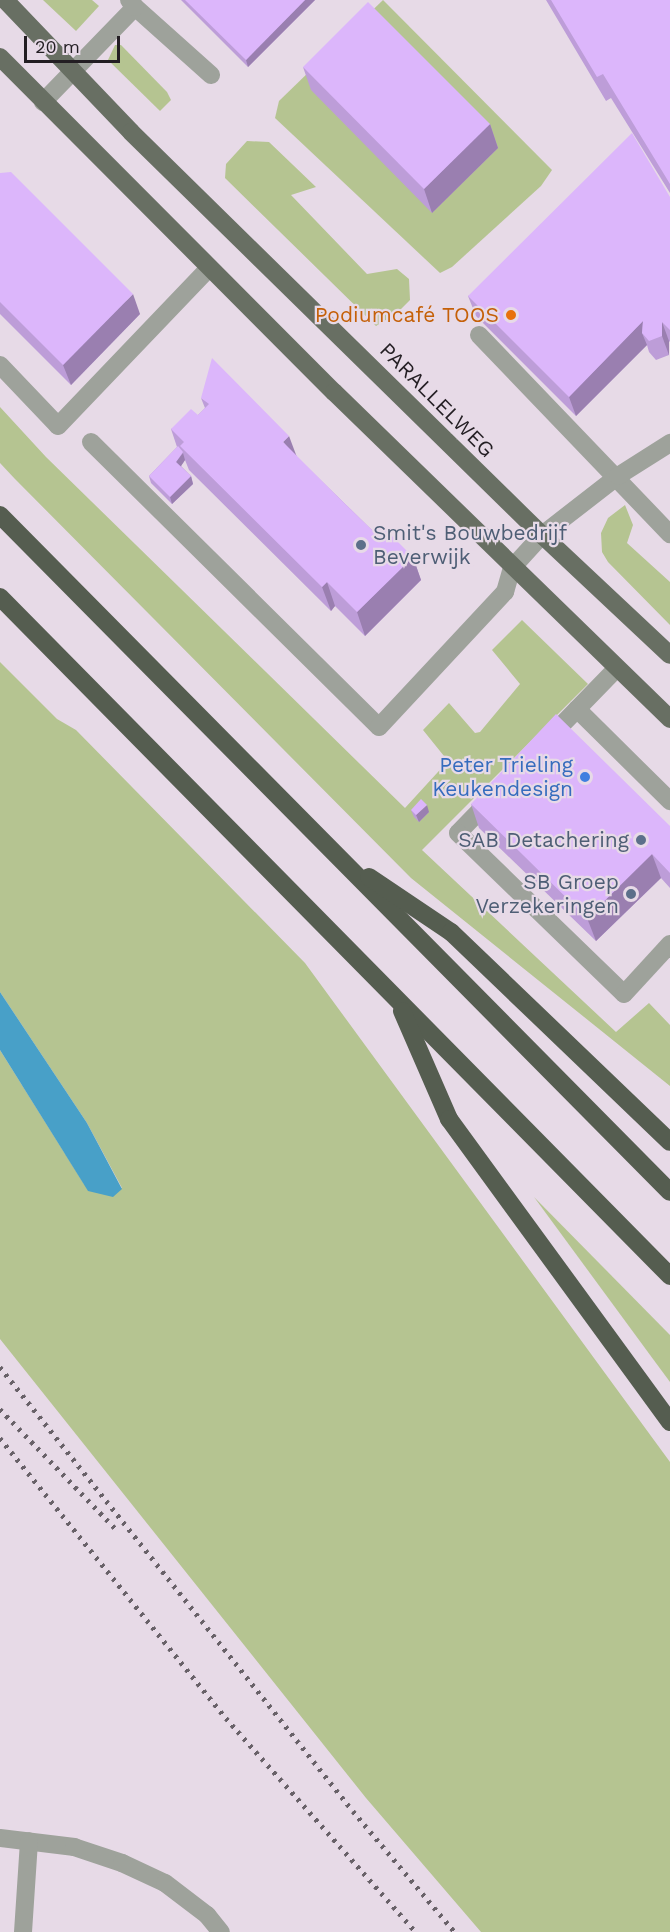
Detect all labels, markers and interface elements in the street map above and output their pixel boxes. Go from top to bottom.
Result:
scale bar [27,24,123,62]
text: 20 m [35,36,80,57]
place label: Podiumcafé TOOS [314,302,499,328]
marker: Podiumcafé TOOS [504,308,518,322]
street label: PARALLELWEG [374,337,500,463]
place label: Smit's Bouwbedrijf Beverwijk [373,520,567,570]
marker: Smit's Bouwbedrijf Beverwijk [354,538,368,552]
place label: Peter Trieling Keukendesign [432,752,573,802]
marker: Peter Trieling Keukendesign [578,770,592,784]
place label: SAB Detachering [458,827,629,853]
marker: SAB Detachering [634,833,648,847]
place label: SB Groep Verzekeringen [475,869,619,919]
marker: SB Groep Verzekeringen [624,887,638,901]

